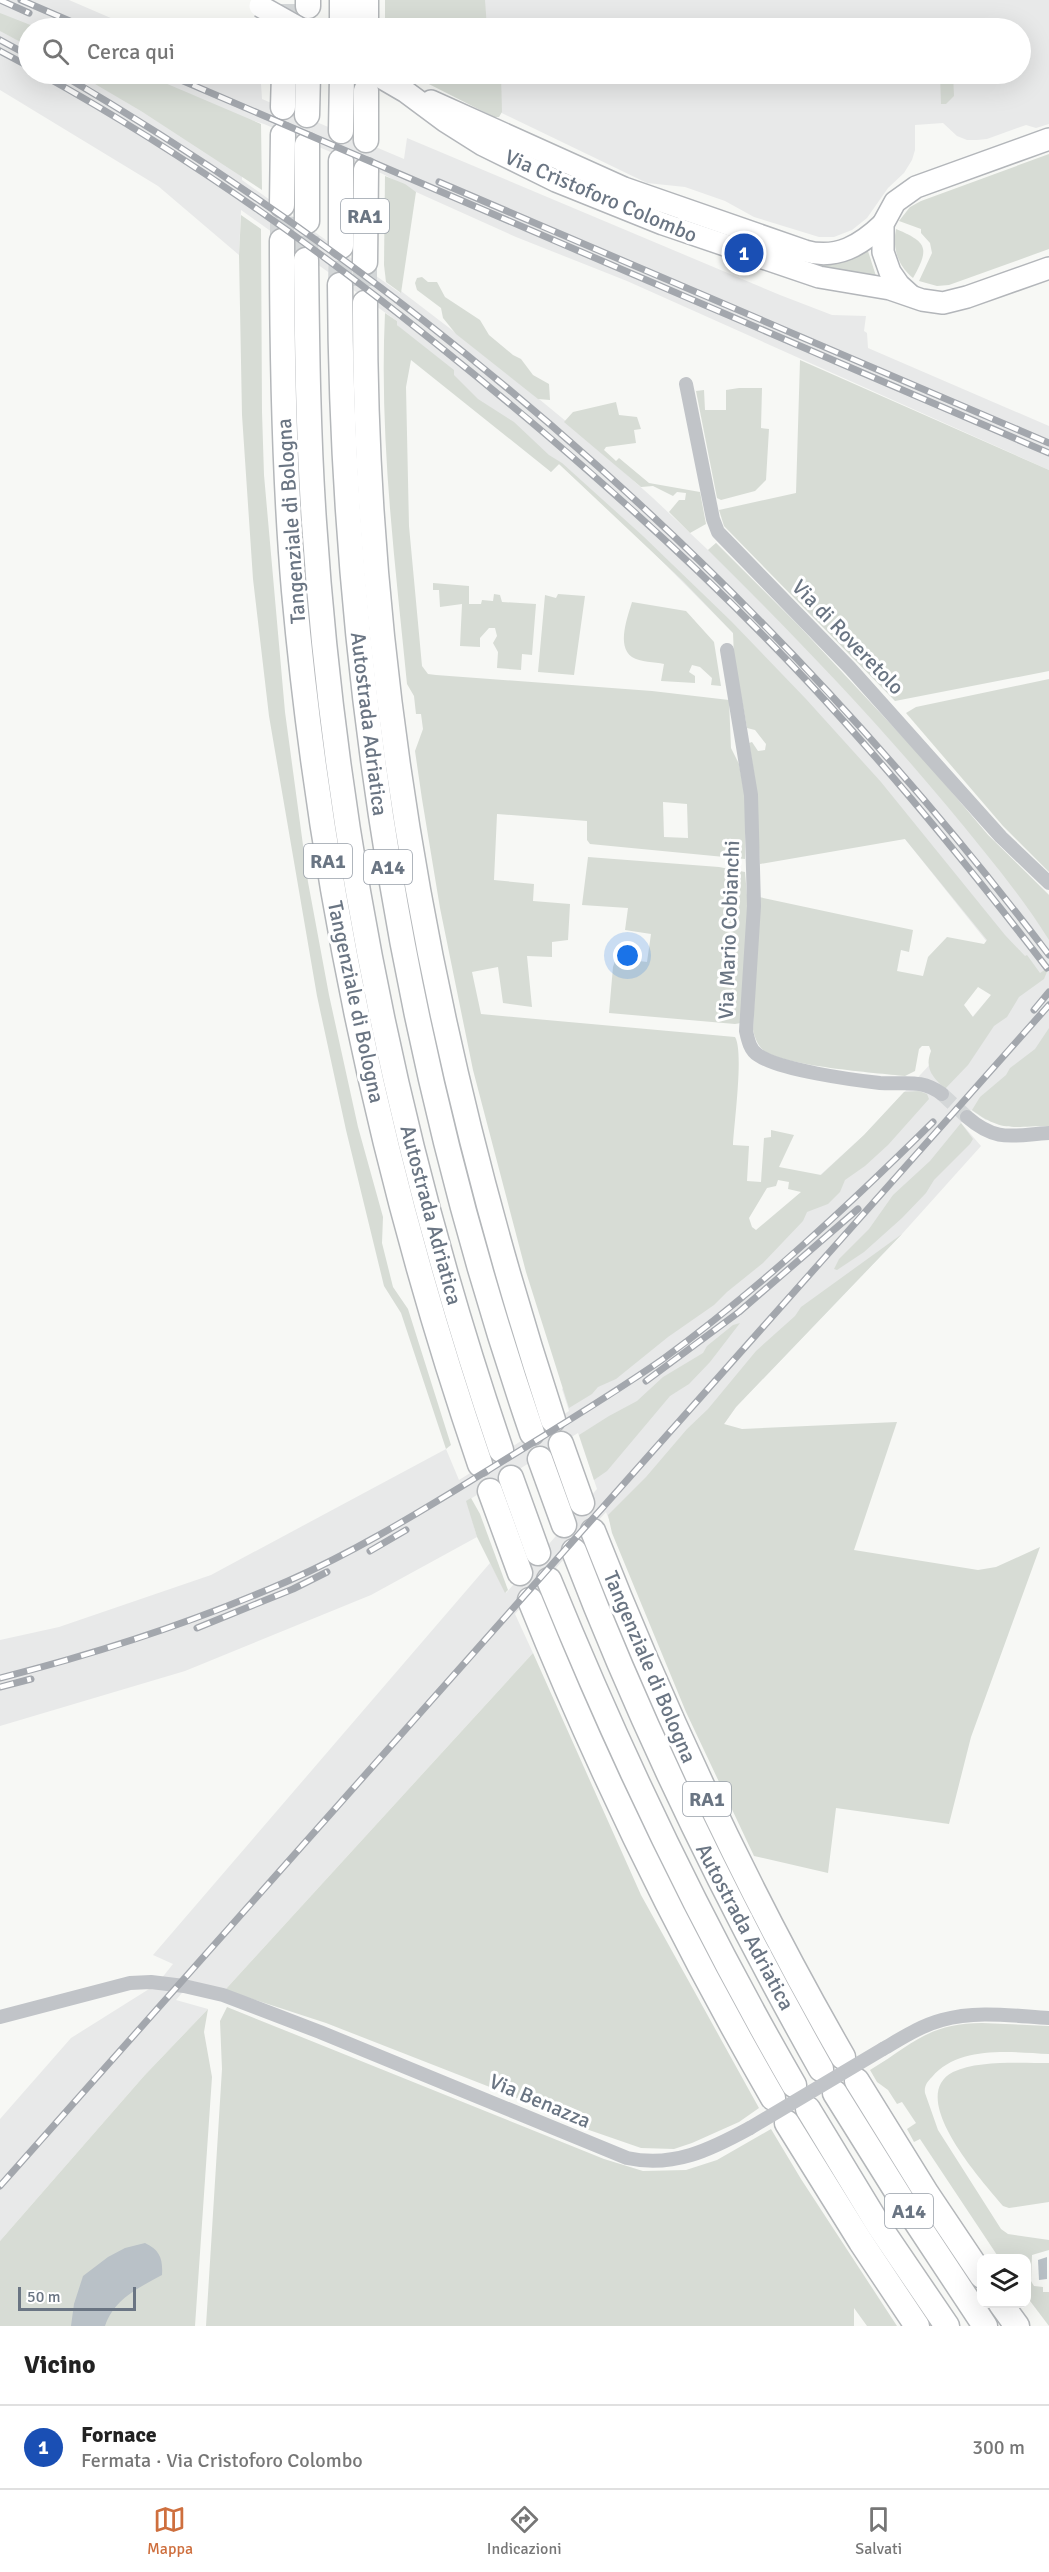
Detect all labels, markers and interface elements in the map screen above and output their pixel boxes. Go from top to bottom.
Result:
search box [18,18,1031,84]
icon: search [39,35,72,68]
text: Cerca qui [87,38,175,65]
street label: Via Cristoforo Colombo [501,144,701,248]
road number: RA1 [341,199,389,233]
pin: 1 [724,230,764,276]
street label: Tangenziale di Bologna [271,417,311,625]
street label: Via di Roveretolo [787,574,909,700]
street label: Autostrada Adriatica [345,631,393,817]
street label: Via Mario Cobianchi [713,840,745,1020]
road number: RA1 [304,844,352,878]
road number: A14 [364,850,412,884]
street label: Tangenziale di Bologna [322,899,390,1105]
your location [613,941,642,970]
street label: Autostrada Adriatica [394,1122,468,1308]
street label: Tangenziale di Bologna [598,1567,702,1767]
road number: RA1 [683,1782,731,1816]
street label: Autostrada Adriatica [690,1839,800,2015]
street label: Via Benazza [485,2068,595,2134]
road number: A14 [885,2194,933,2228]
map controls [977,2254,1031,2308]
button: layers [977,2254,1031,2308]
scale bar [18,2284,136,2312]
text: 50 m [27,2287,61,2307]
text: Vicino [24,2349,96,2381]
text: Fornace [81,2421,157,2448]
text: 1 [38,2435,49,2460]
text: 300 m [972,2435,1025,2460]
text: Fermata · Via Cristoforo Colombo [81,2448,363,2473]
tab: Mappa [147,2503,193,2559]
tab: Indicazioni [487,2503,562,2559]
tab: Salvati [855,2503,902,2559]

